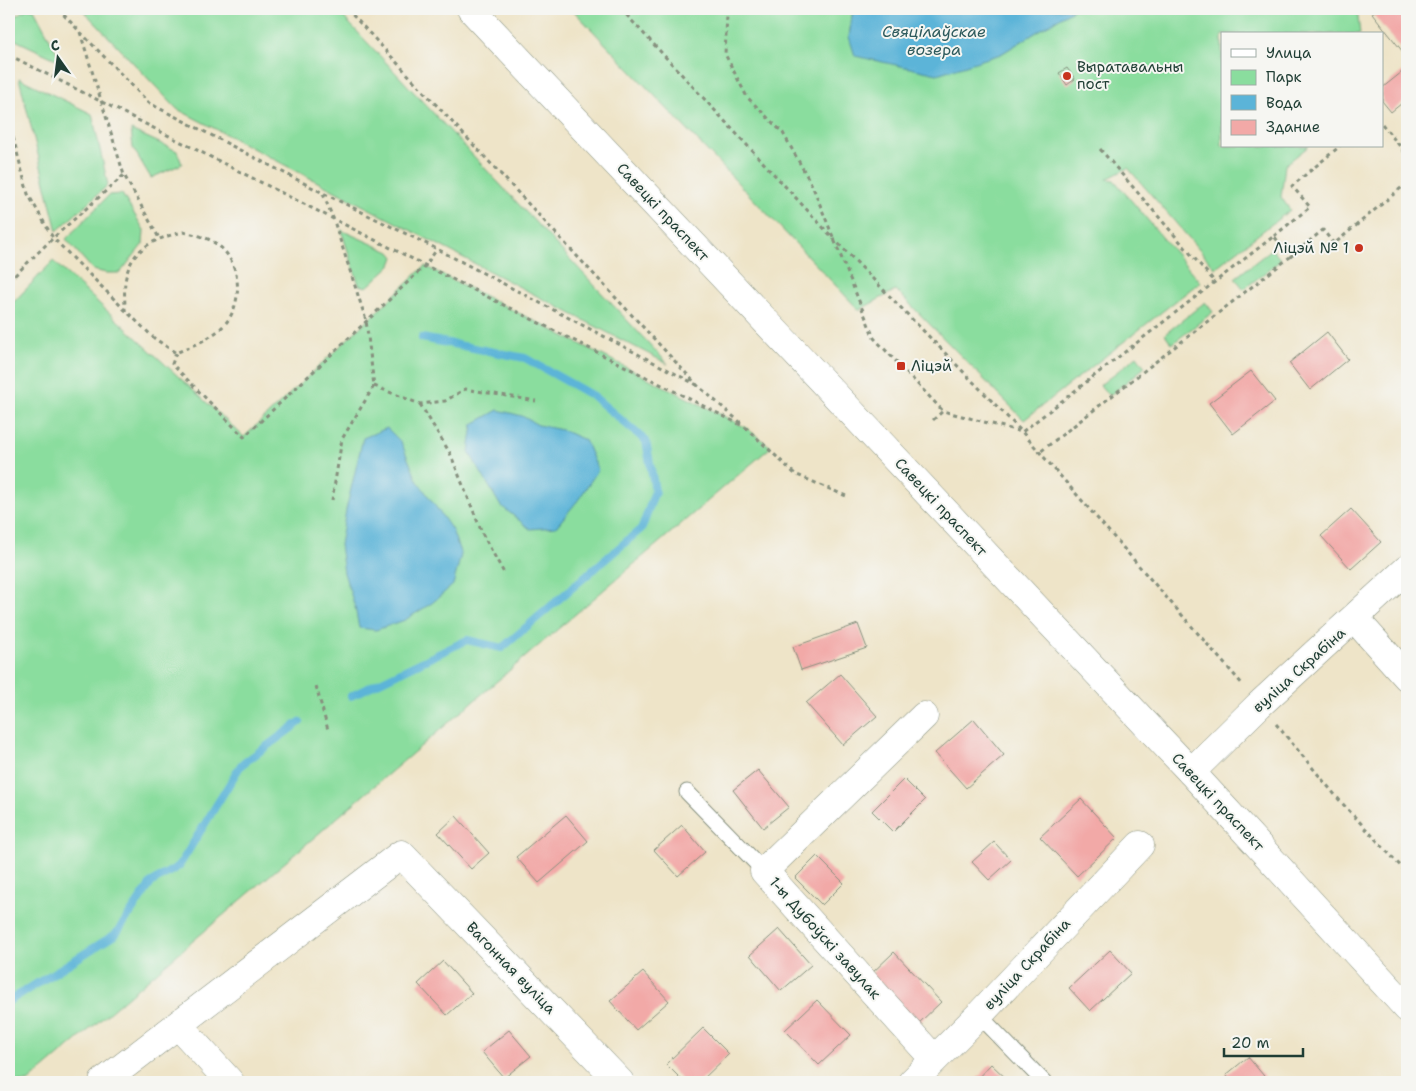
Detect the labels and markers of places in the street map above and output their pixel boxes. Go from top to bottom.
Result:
place label: Выратавальны пост [1077,57,1183,94]
marker: Выратавальны пост [1061,70,1073,82]
place label: Ліцэй № 1 [1274,238,1349,258]
marker: Ліцэй № 1 [1353,242,1365,254]
place label: Ліцэй [911,356,952,376]
marker: Ліцэй [895,360,907,372]

